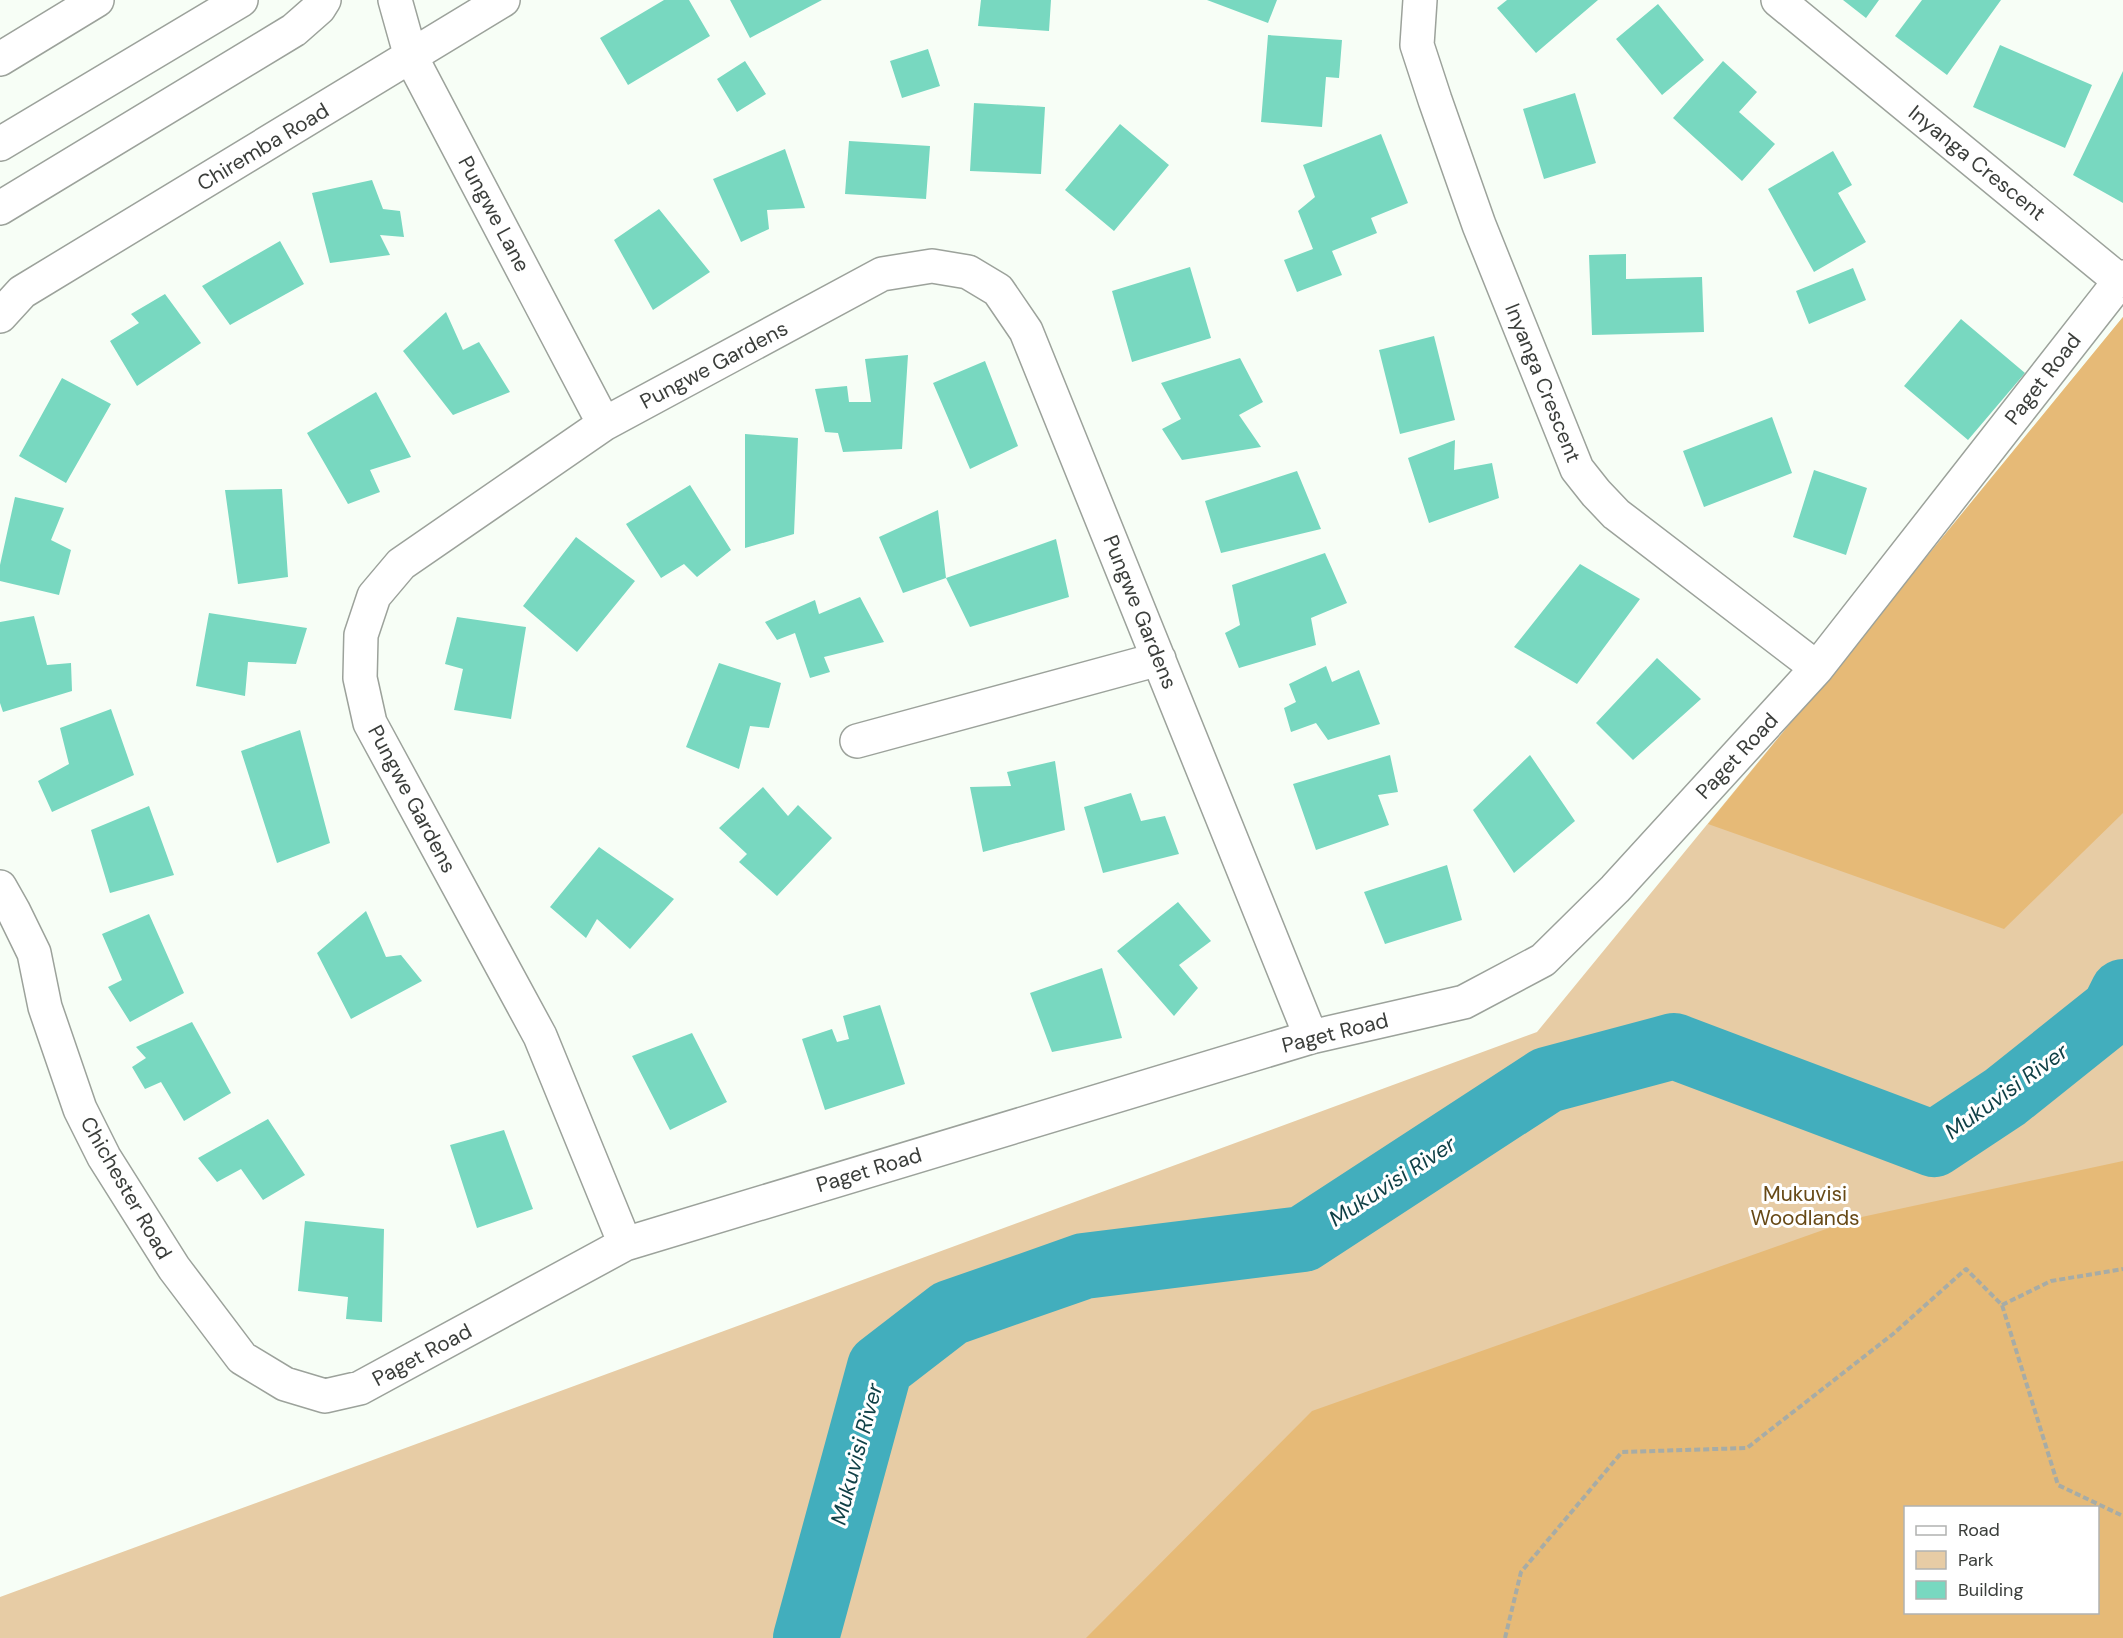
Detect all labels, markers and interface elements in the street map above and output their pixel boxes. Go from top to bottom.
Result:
street label: Chiremba Road [192,97,334,197]
street label: Inyanga Crescent [1903,99,2051,227]
street label: Pungwe Lane [452,151,536,277]
street label: Inyanga Crescent [1498,299,1588,467]
street label: Pungwe Gardens [635,314,793,416]
street label: Paget Road [1999,328,2087,430]
street label: Pungwe Gardens [1096,531,1184,693]
street label: Paget Road [1690,707,1784,805]
street label: Pungwe Gardens [361,720,463,878]
street label: Paget Road [1279,1006,1391,1060]
water label: Mukuvisi River [1939,1036,2074,1146]
street label: Chichester Road [74,1112,178,1264]
water label: Mukuvisi River [1323,1129,1462,1233]
street label: Paget Road [813,1141,925,1199]
park label: Mukuvisi Woodlands [1750,1180,1860,1232]
street label: Paget Road [367,1317,477,1393]
water label: Mukuvisi River [824,1379,890,1528]
legend [1904,1506,2099,1614]
text: Road [1958,1518,2000,1542]
text: Park [1958,1548,1994,1572]
text: Building [1958,1578,2023,1602]

